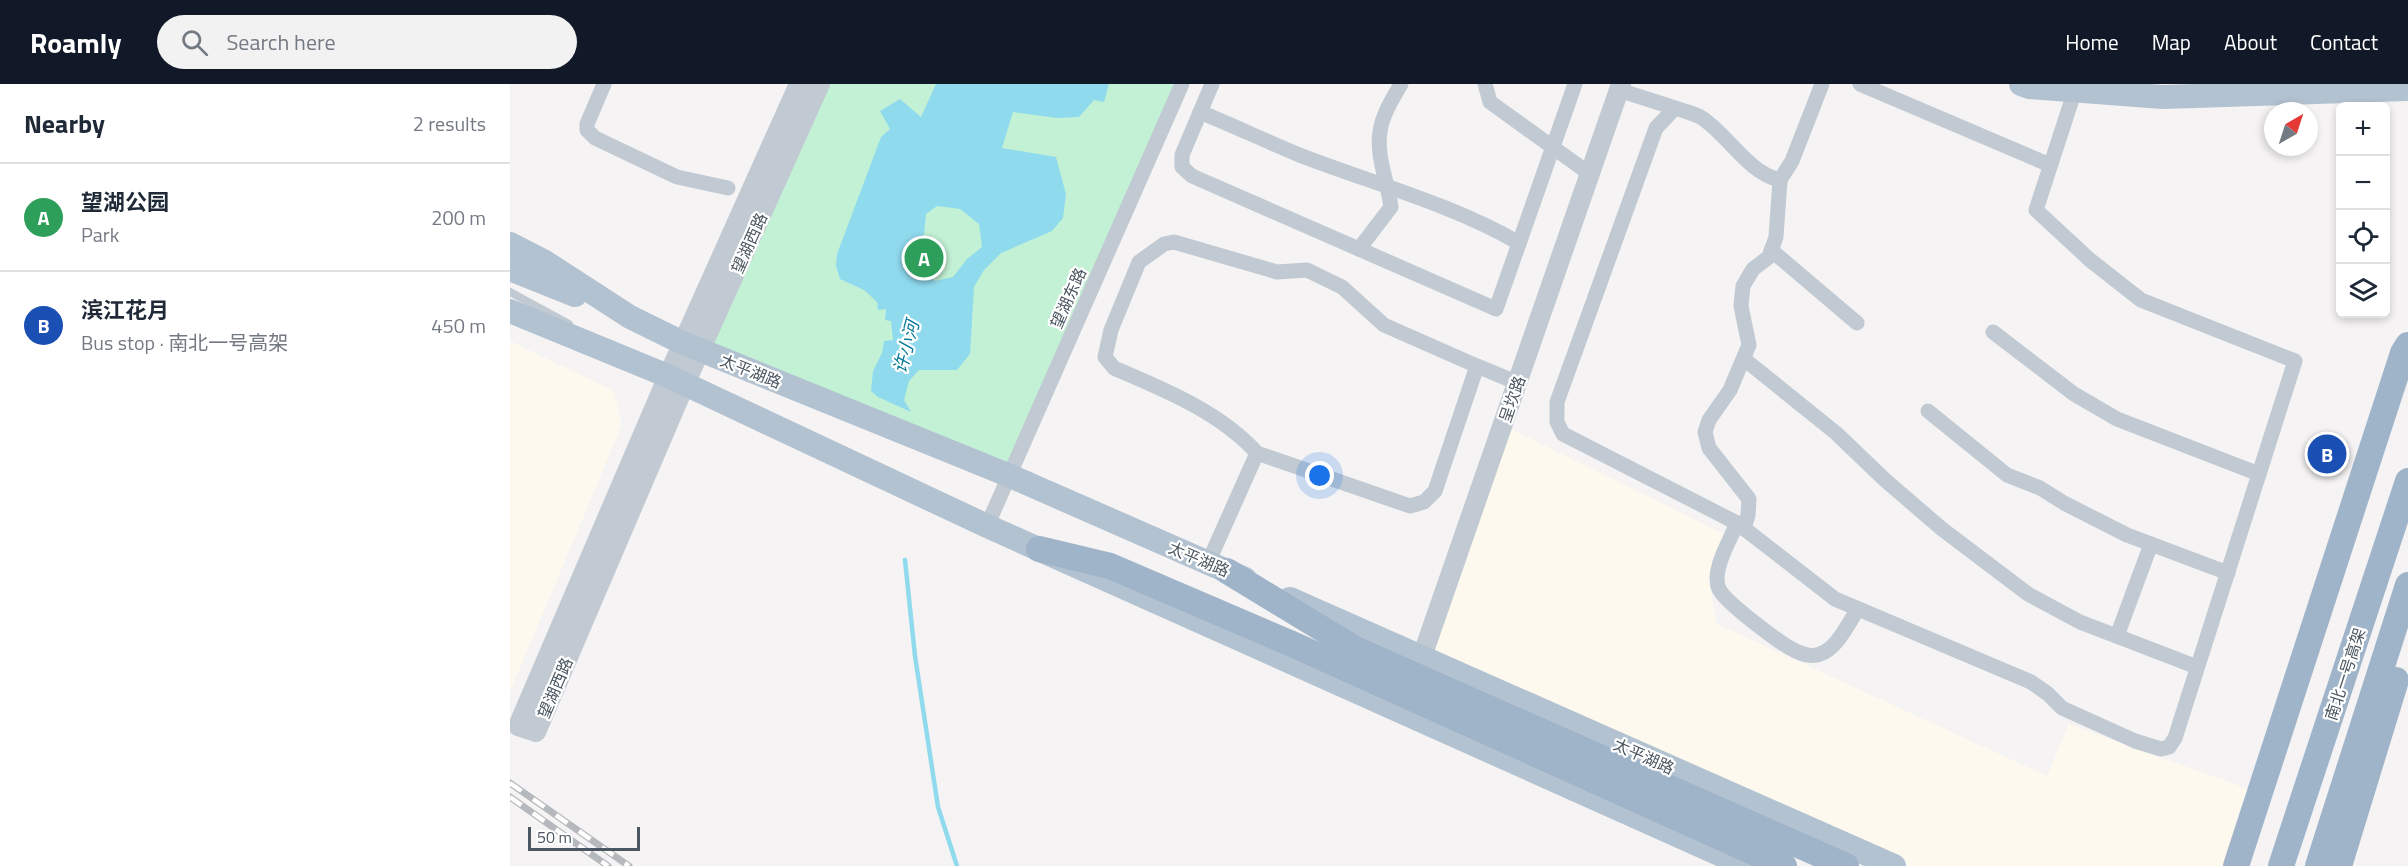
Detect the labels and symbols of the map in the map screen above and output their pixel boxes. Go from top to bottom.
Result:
north arrow [2264,102,2318,156]
street label: 望湖西路 [725,209,773,277]
pin: A [904,236,944,280]
street label: 望湖东路 [1044,264,1092,332]
water label: 许小河 [886,315,927,377]
street label: 太平湖路 [717,348,785,394]
street label: 呈坎路 [1493,372,1531,426]
pin: B [2308,432,2346,476]
your location [1305,461,1334,490]
street label: 太平湖路 [1165,535,1233,583]
street label: 南北一号高架 [2319,625,2371,723]
street label: 望湖西路 [531,654,579,722]
street label: 太平湖路 [1610,732,1678,780]
scale bar [528,824,640,852]

